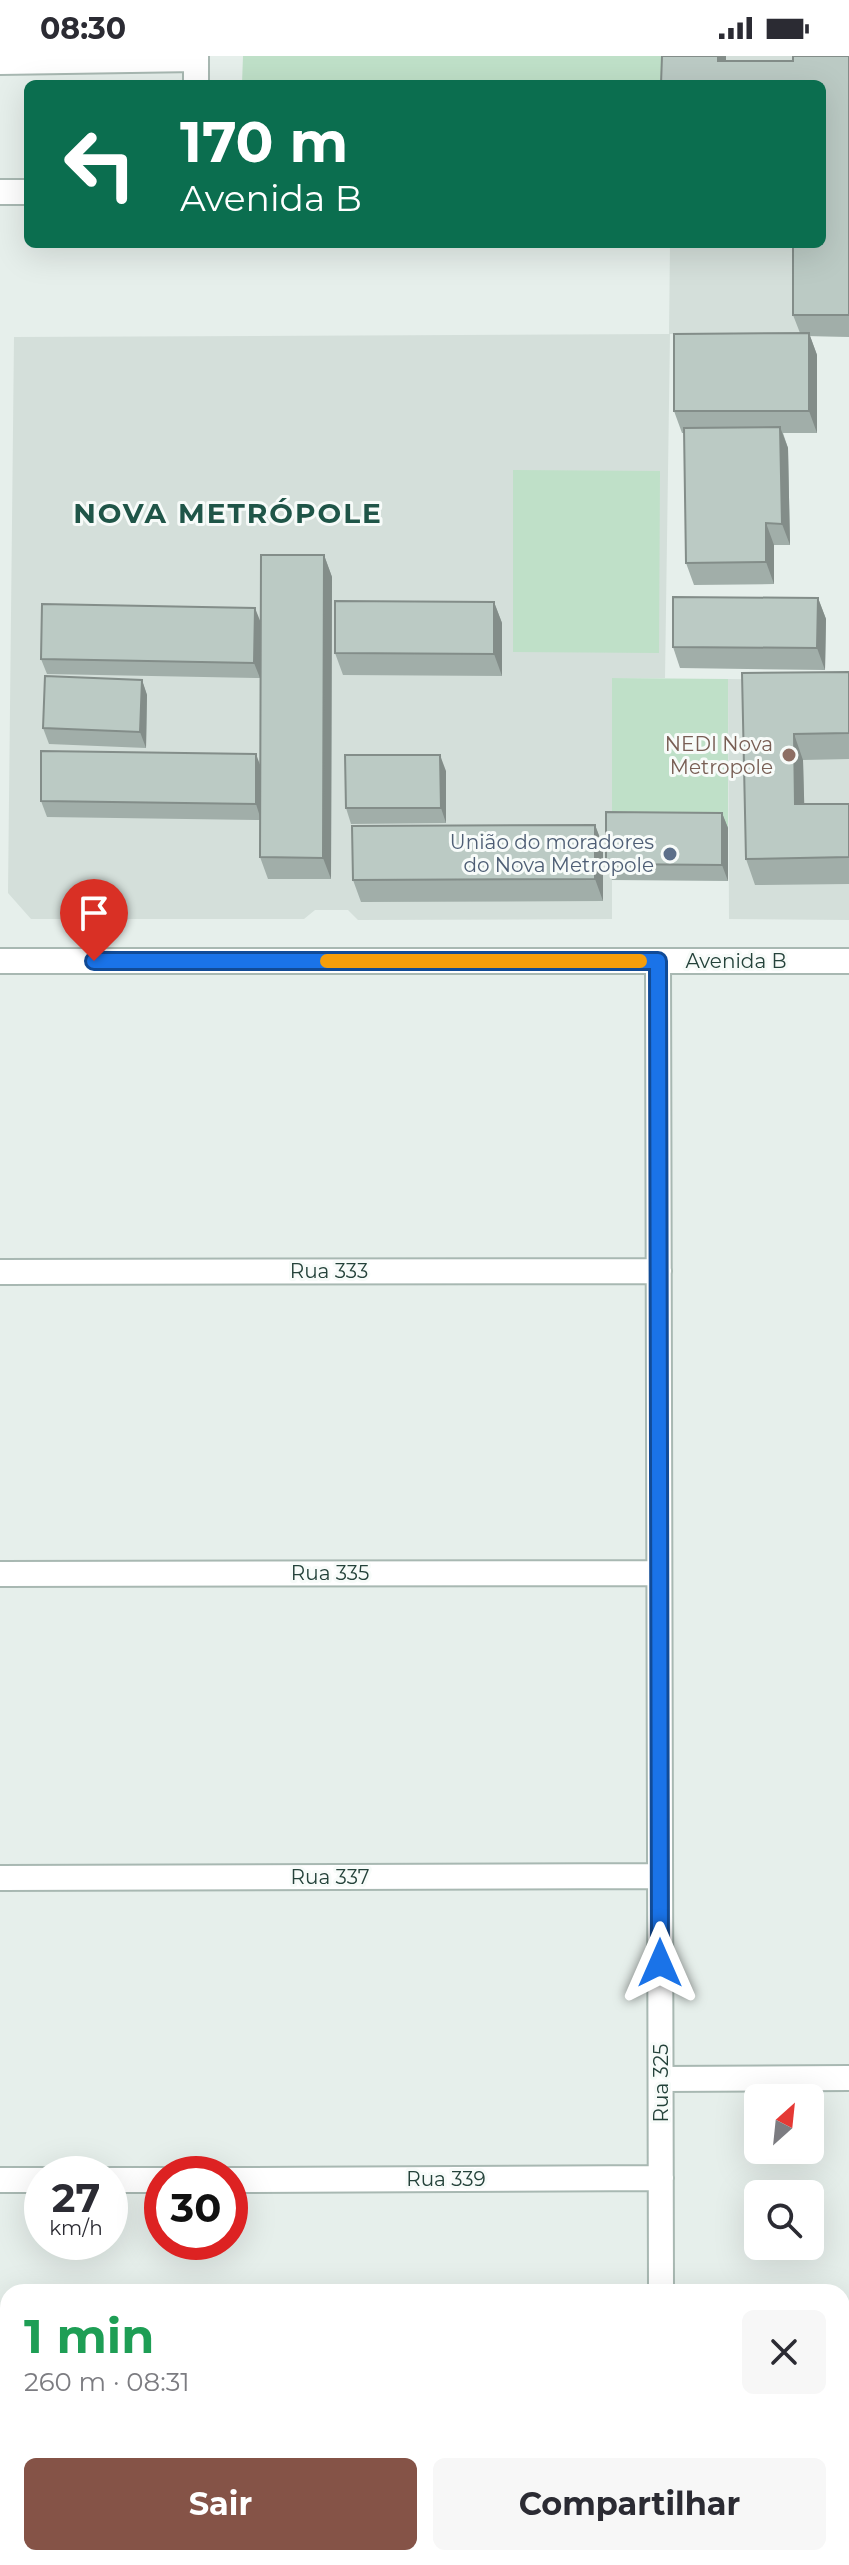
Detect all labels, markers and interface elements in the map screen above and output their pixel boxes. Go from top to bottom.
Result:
text: 08:30 [40,10,126,47]
text: 170 m [180,108,348,176]
icon: left [48,112,152,216]
text: Avenida B [180,176,362,220]
district label: NOVA METRÓPOLE [73,496,383,530]
place label: NEDI Nova Metropole [665,732,773,779]
marker: NEDI Nova Metropole [780,746,798,764]
place label: União do moradores do Nova Metropole [450,830,654,877]
marker: União do moradores do Nova Metropole [661,845,679,863]
pin [60,879,128,961]
icon: arrive [72,891,116,935]
street label: Avenida B [685,949,787,973]
street label: Rua 333 [290,1259,368,1283]
street label: Rua 335 [291,1561,369,1585]
street label: Rua 337 [291,1865,369,1889]
position arrow [618,1921,702,2005]
street label: Rua 325 [649,2044,673,2122]
north arrow [744,2084,824,2164]
map controls [744,2084,824,2260]
speed limit sign: 30 [144,2156,248,2260]
street label: Rua 339 [406,2167,486,2191]
text: 27 [52,2173,100,2222]
button: search [744,2180,824,2260]
text: km/h [49,2216,103,2240]
text: 1 min [24,2307,154,2365]
button: close [742,2310,826,2394]
text: 260 m · 08:31 [24,2366,190,2398]
button: Sair [24,2458,417,2550]
button: Compartilhar [433,2458,826,2550]

